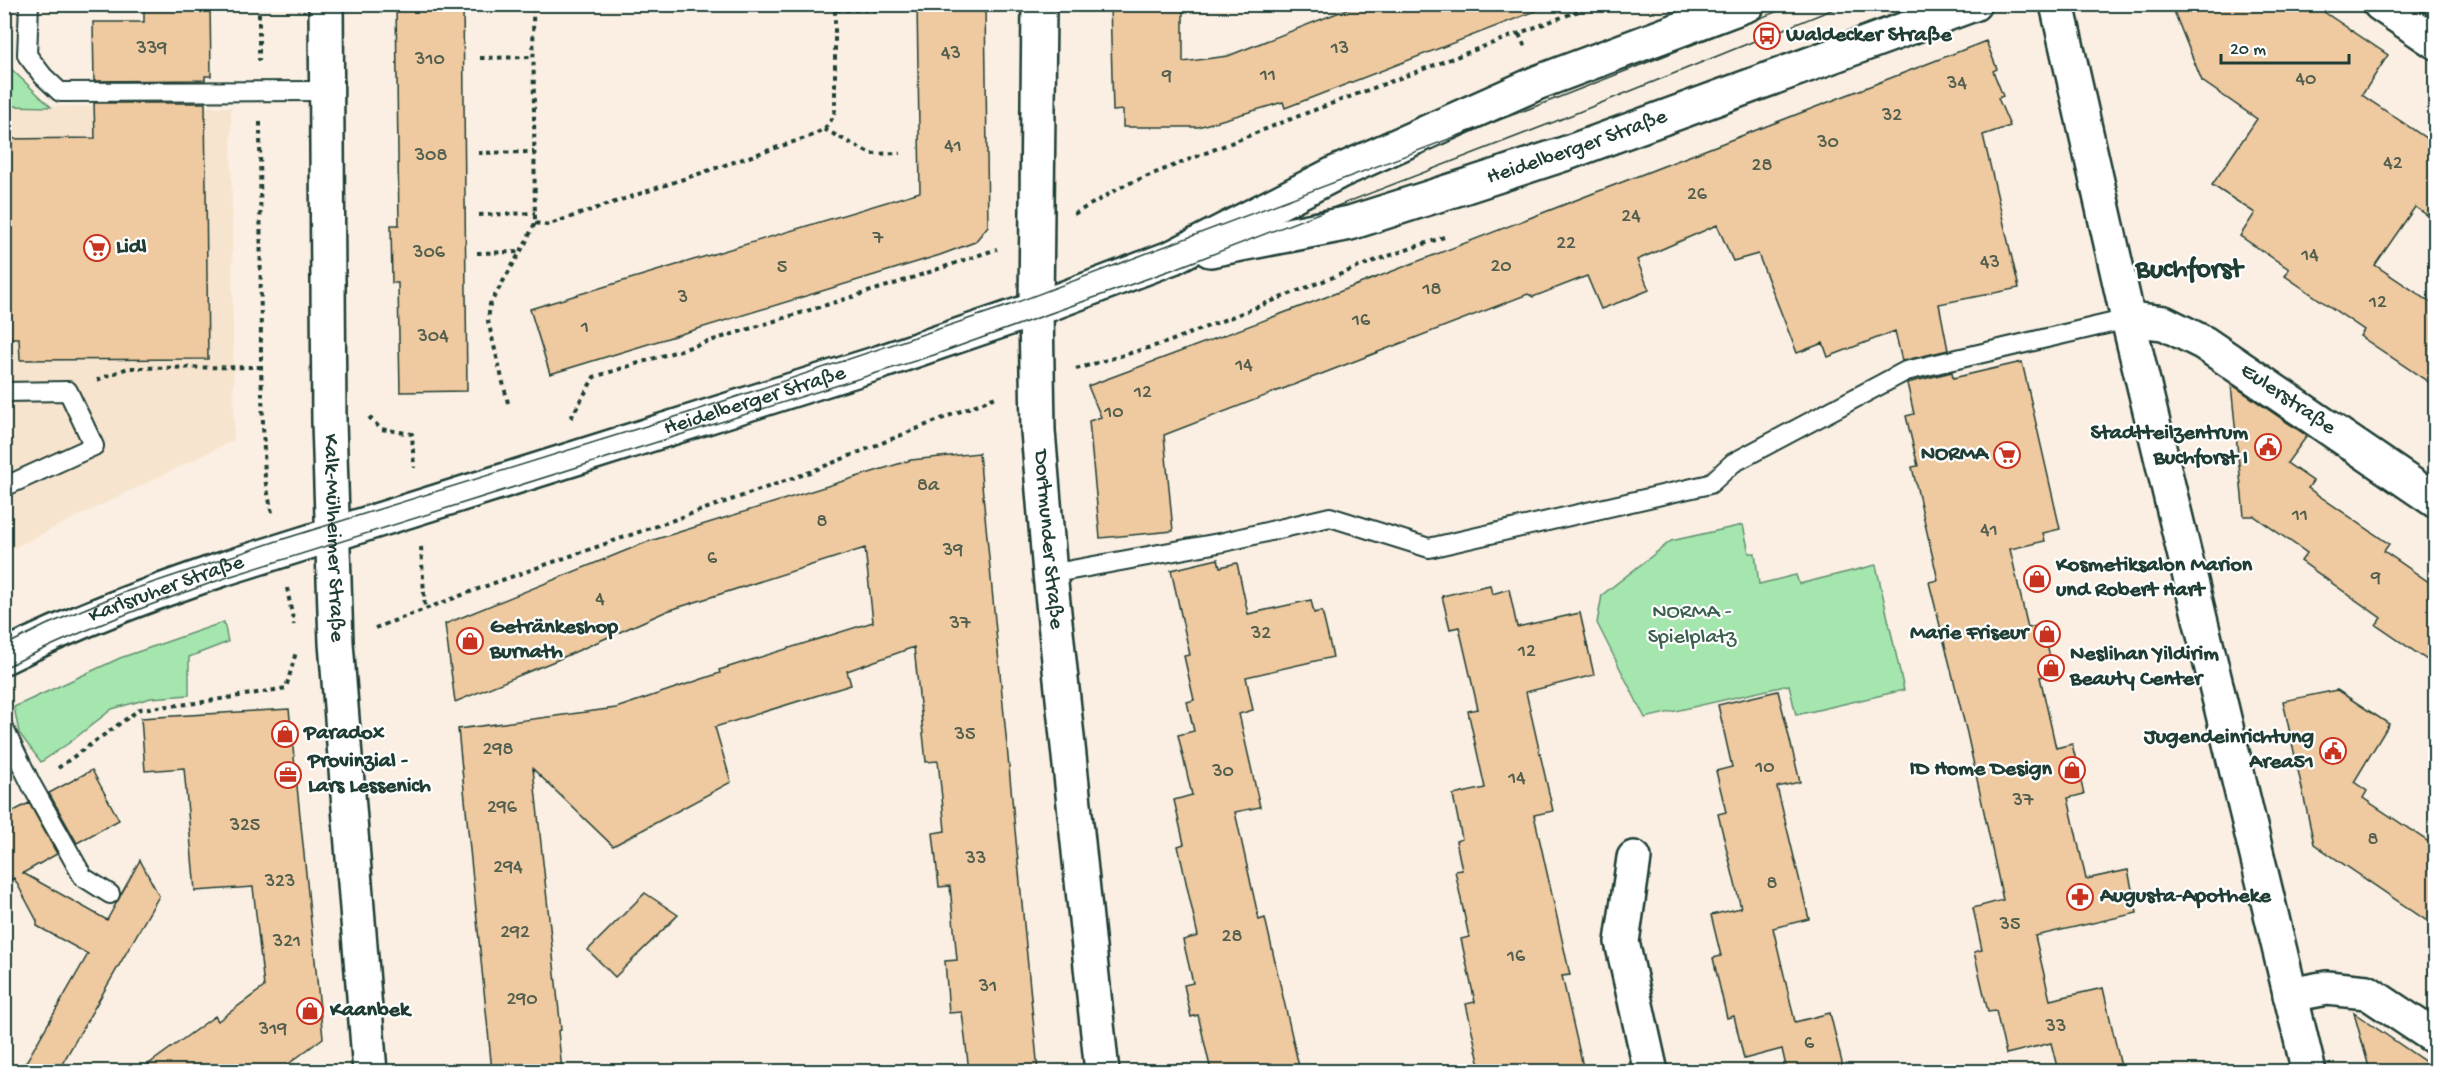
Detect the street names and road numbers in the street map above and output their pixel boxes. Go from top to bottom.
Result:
street label: Heidelberger Straße [1484,104,1672,191]
street label: Eulerstraße [2235,358,2341,442]
street label: Heidelberger Straße [661,361,850,442]
street label: Kalk-Mülheimer Straße [316,433,349,643]
street label: Dortmunder Straße [1026,447,1069,631]
street label: Karlsruher Straße [85,550,248,630]

